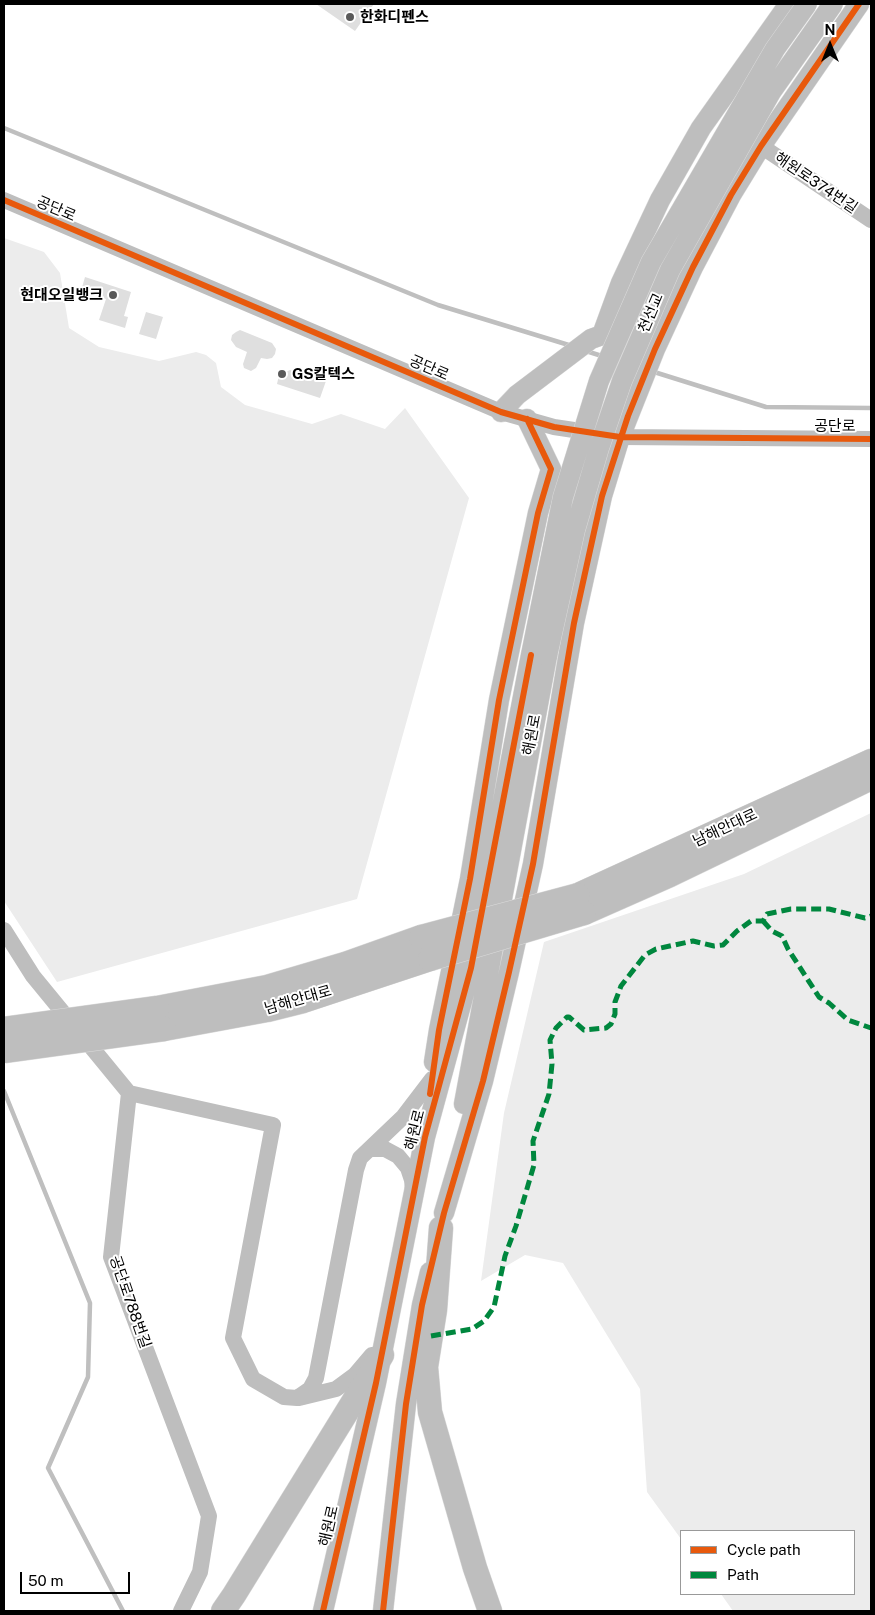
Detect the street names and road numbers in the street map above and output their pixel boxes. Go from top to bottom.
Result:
street label: 해원로374번길 [771,149,861,217]
street label: 공단로 [33,193,79,225]
street label: 천선교 [635,290,667,336]
street label: 공단로 [406,352,452,384]
street label: 공단로 [814,417,856,435]
street label: 해원로 [519,713,545,757]
street label: 남해안대로 [690,805,760,851]
street label: 남해안대로 [262,982,334,1018]
street label: 해원로 [401,1108,429,1152]
street label: 공단로788번길 [106,1253,154,1351]
street label: 해원로 [316,1504,342,1548]

